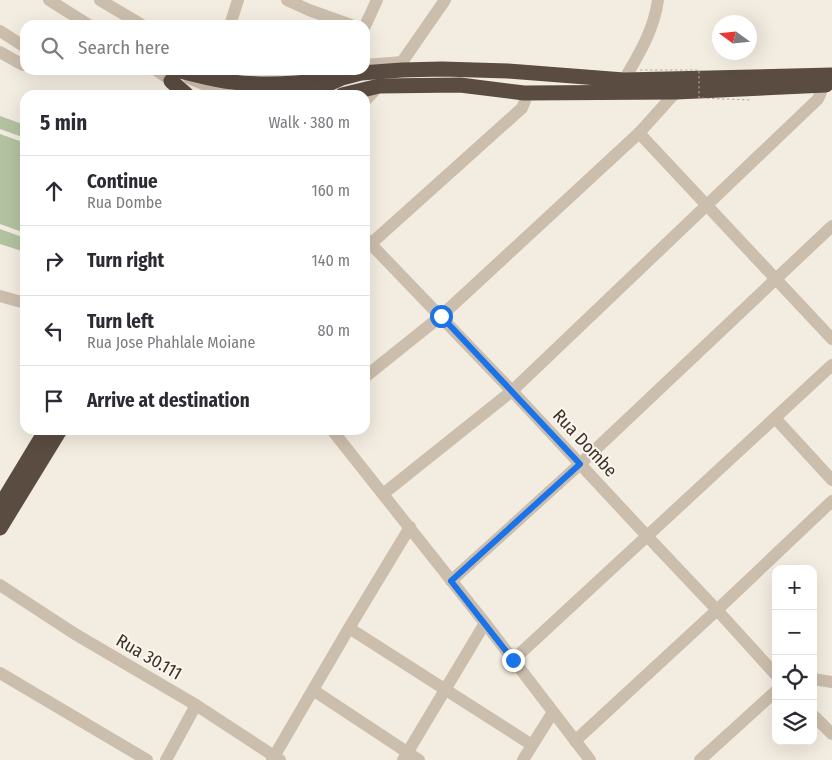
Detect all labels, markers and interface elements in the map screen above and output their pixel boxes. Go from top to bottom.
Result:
north arrow [712,15,757,60]
search box [20,20,370,75]
icon: search [38,34,66,62]
text: Search here [78,36,170,59]
text: 5 min [40,110,87,136]
text: Walk · 380 m [269,113,350,132]
text: Continue [87,170,158,193]
icon: ahead [40,177,68,205]
text: 160 m [311,181,350,200]
text: Rua Dombe [87,193,162,212]
icon: right [40,247,68,275]
text: Turn right [87,249,164,272]
text: 140 m [312,251,350,270]
route start [430,305,453,328]
text: Turn left [87,310,154,333]
icon: left [40,317,68,345]
text: 80 m [318,321,350,340]
text: Rua Jose Phahlale Moiane [87,333,255,352]
icon: arrive [40,387,68,415]
text: Arrive at destination [87,389,250,412]
street label: Rua Dombe [548,405,622,481]
map controls [772,565,817,745]
button: + [772,565,817,610]
button: − [772,610,817,655]
street label: Rua 30.111 [112,629,186,685]
route end [502,649,525,672]
button: locate [772,655,817,700]
button: layers [772,700,817,745]

